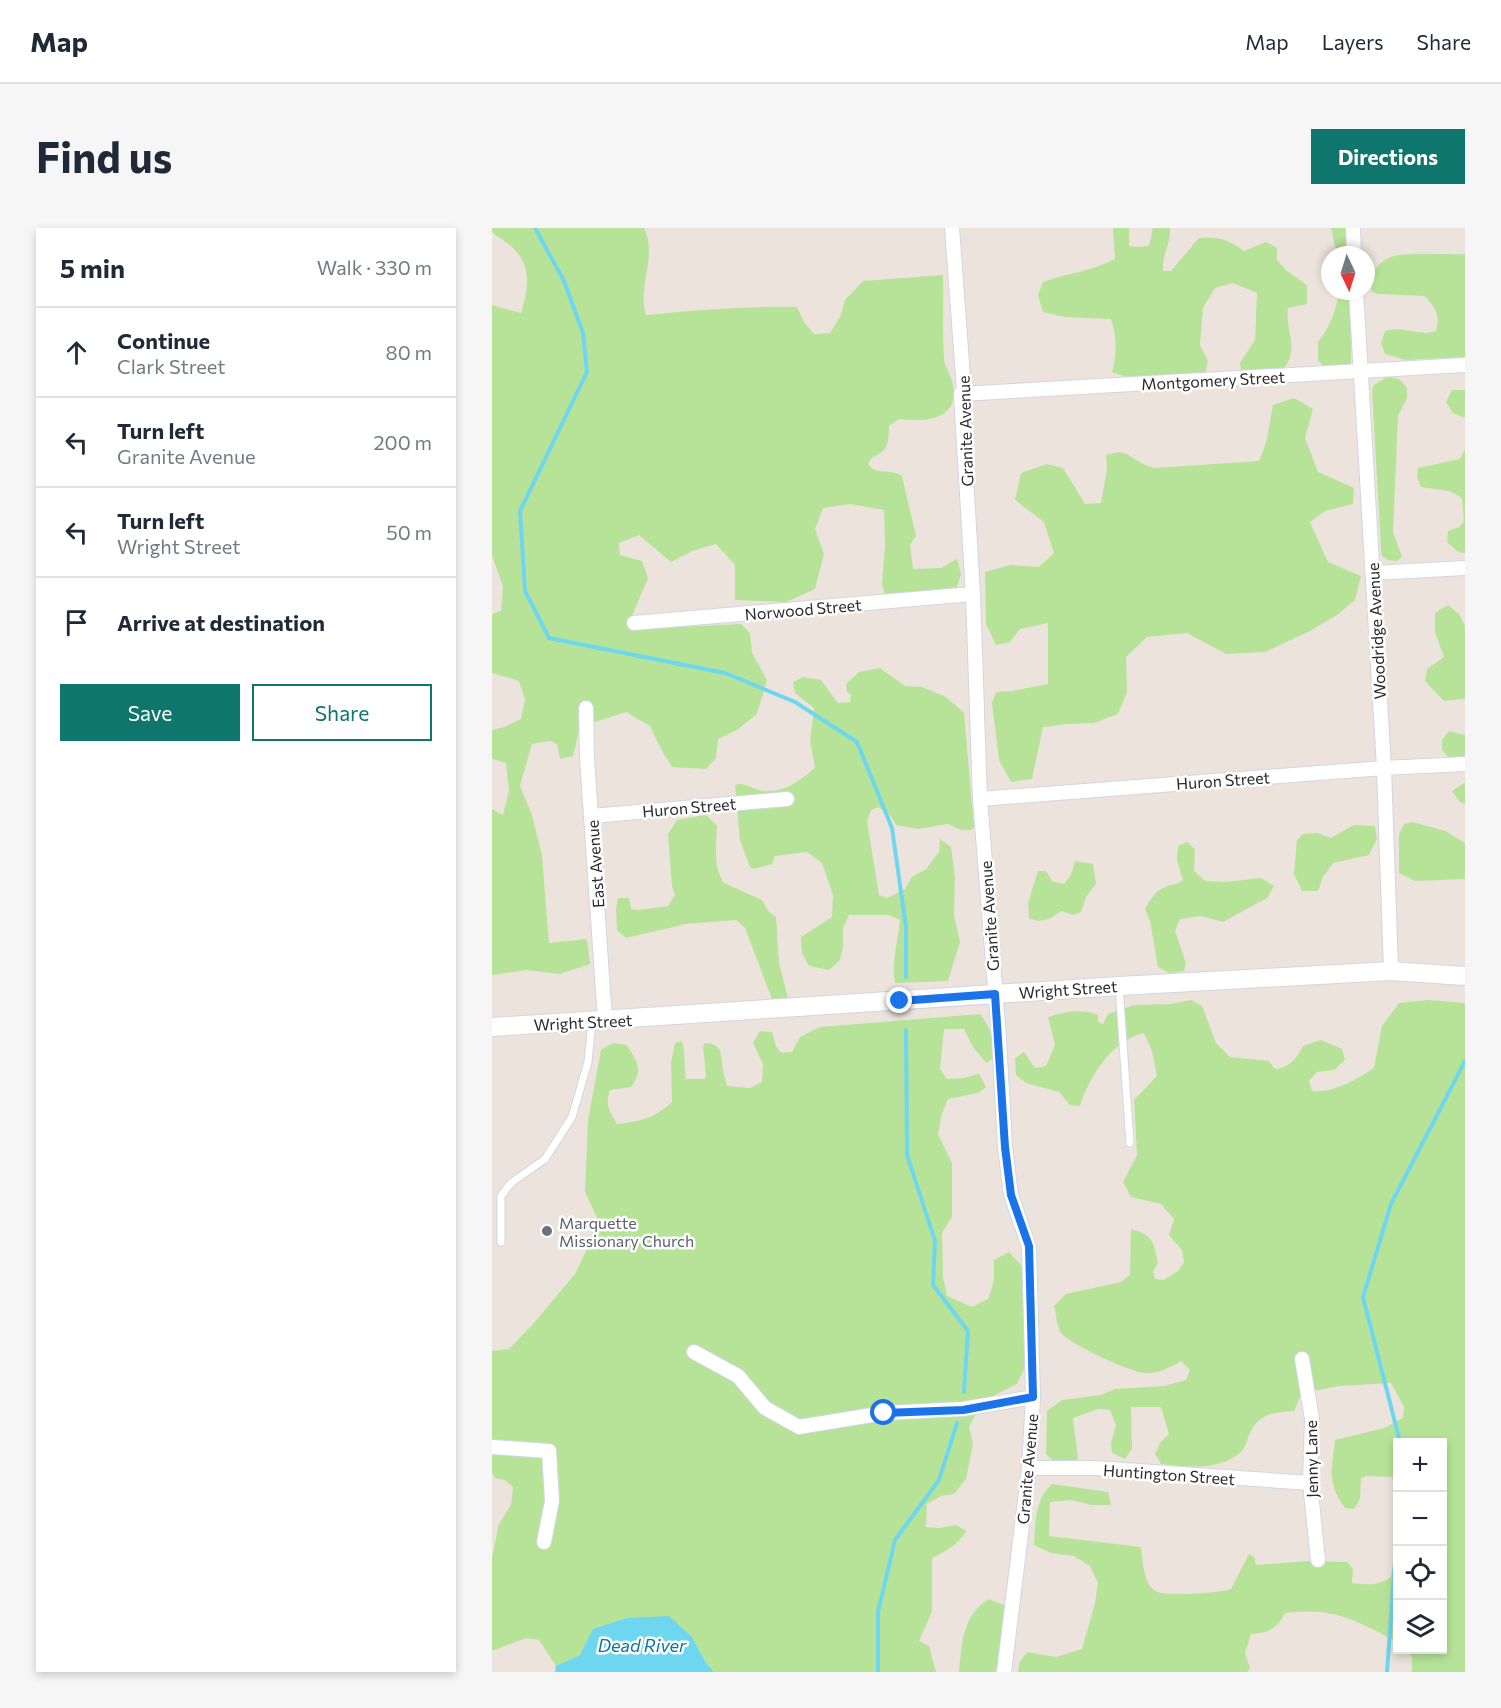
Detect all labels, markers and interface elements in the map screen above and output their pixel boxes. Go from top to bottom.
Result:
text: Map [30,24,88,58]
text: Map [1245,29,1289,54]
text: Layers [1322,29,1384,54]
text: Share [1417,29,1471,54]
button: Directions [1311,129,1465,184]
text: Find us [36,130,172,182]
north arrow [1321,246,1375,300]
text: 5 min [60,252,125,283]
text: Walk · 330 m [317,255,432,279]
text: Continue [117,327,210,354]
icon: ahead [60,336,93,369]
text: 80 m [386,340,432,364]
text: Clark Street [117,354,225,378]
street label: Montgomery Street [1141,367,1286,393]
street label: Granite Avenue [954,375,976,487]
text: Turn left [117,417,204,444]
icon: left [60,426,93,459]
text: 200 m [374,430,432,454]
text: Granite Avenue [117,444,256,468]
text: Turn left [117,507,204,534]
icon: left [60,516,93,549]
text: 50 m [386,520,432,544]
text: Wright Street [117,534,240,558]
street label: Woodridge Avenue [1363,562,1389,700]
street label: Norwood Street [744,594,863,624]
icon: arrive [60,606,93,639]
text: Arrive at destination [117,609,325,636]
button: Save [60,684,240,741]
button: Share [252,684,432,741]
street label: Huron Street [1175,767,1271,793]
street label: Huron Street [641,793,737,821]
street label: East Avenue [582,819,608,909]
street label: Granite Avenue [976,860,1002,972]
street label: Wright Street [1018,976,1118,1002]
route end [886,987,912,1013]
street label: Wright Street [533,1010,633,1034]
place label: Marquette Missionary Church [559,1213,694,1250]
marker: Marquette Missionary Church [540,1224,554,1238]
route start [870,1399,896,1425]
street label: Granite Avenue [1013,1413,1041,1525]
street label: Jenny Lane [1301,1420,1321,1498]
map controls [1393,1438,1447,1654]
button: + [1393,1438,1447,1492]
street label: Huntington Street [1102,1460,1236,1488]
button: − [1393,1492,1447,1546]
button: locate [1393,1546,1447,1600]
button: layers [1393,1600,1447,1654]
water label: Dead River [598,1634,687,1656]

